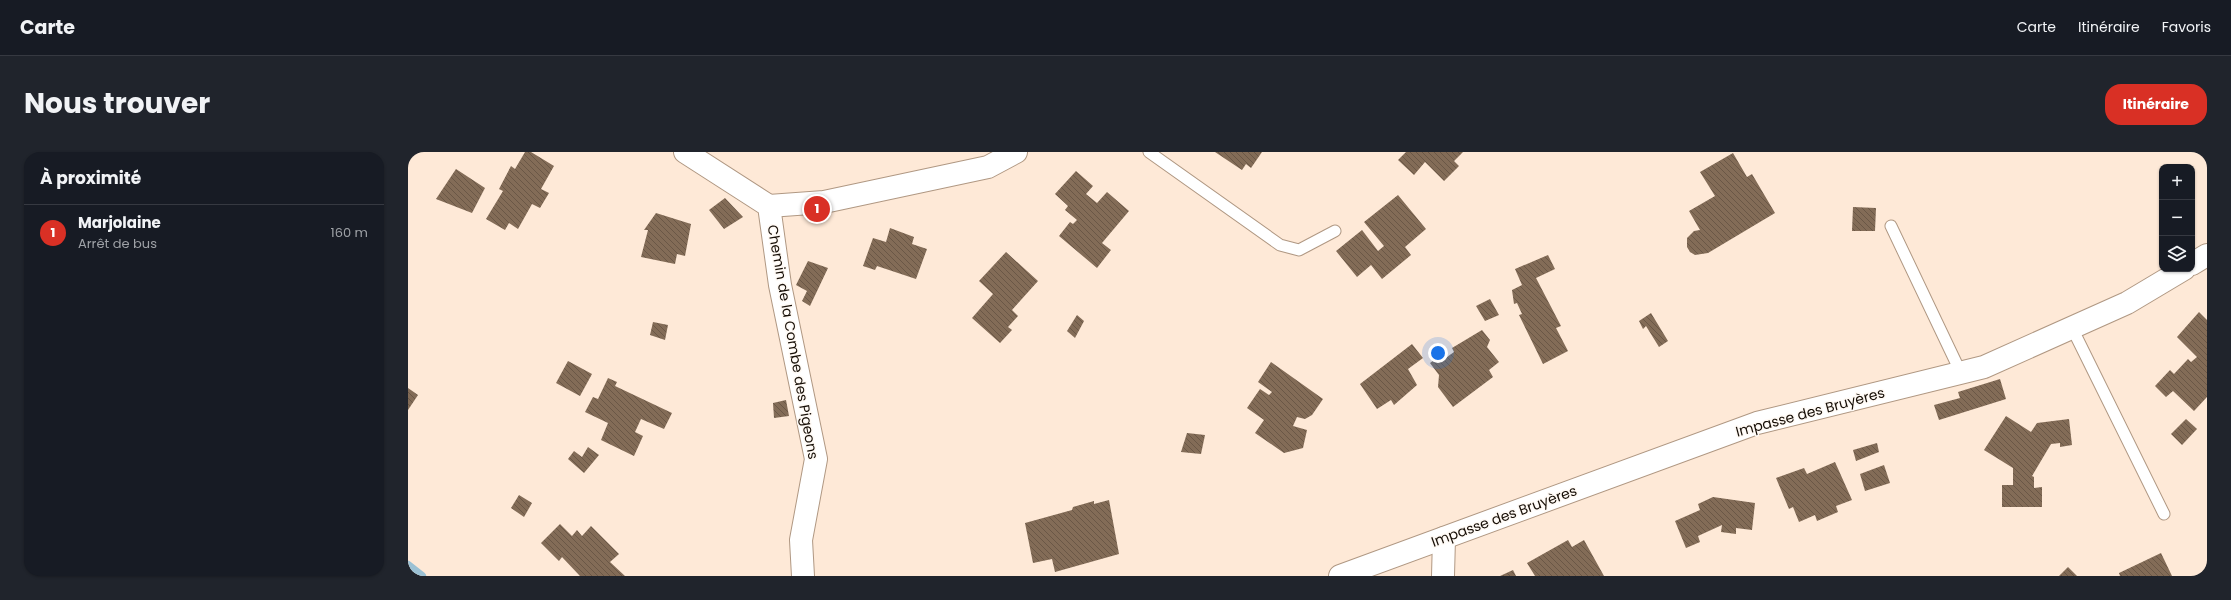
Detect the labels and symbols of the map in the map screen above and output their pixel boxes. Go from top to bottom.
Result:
pin: 1 [804,194,830,224]
street label: Chemin de la Combe des Pigeons [763,223,823,461]
your location [1428,343,1448,363]
street label: Impasse des Bruyères [1733,382,1887,442]
street label: Impasse des Bruyères [1428,480,1580,552]

